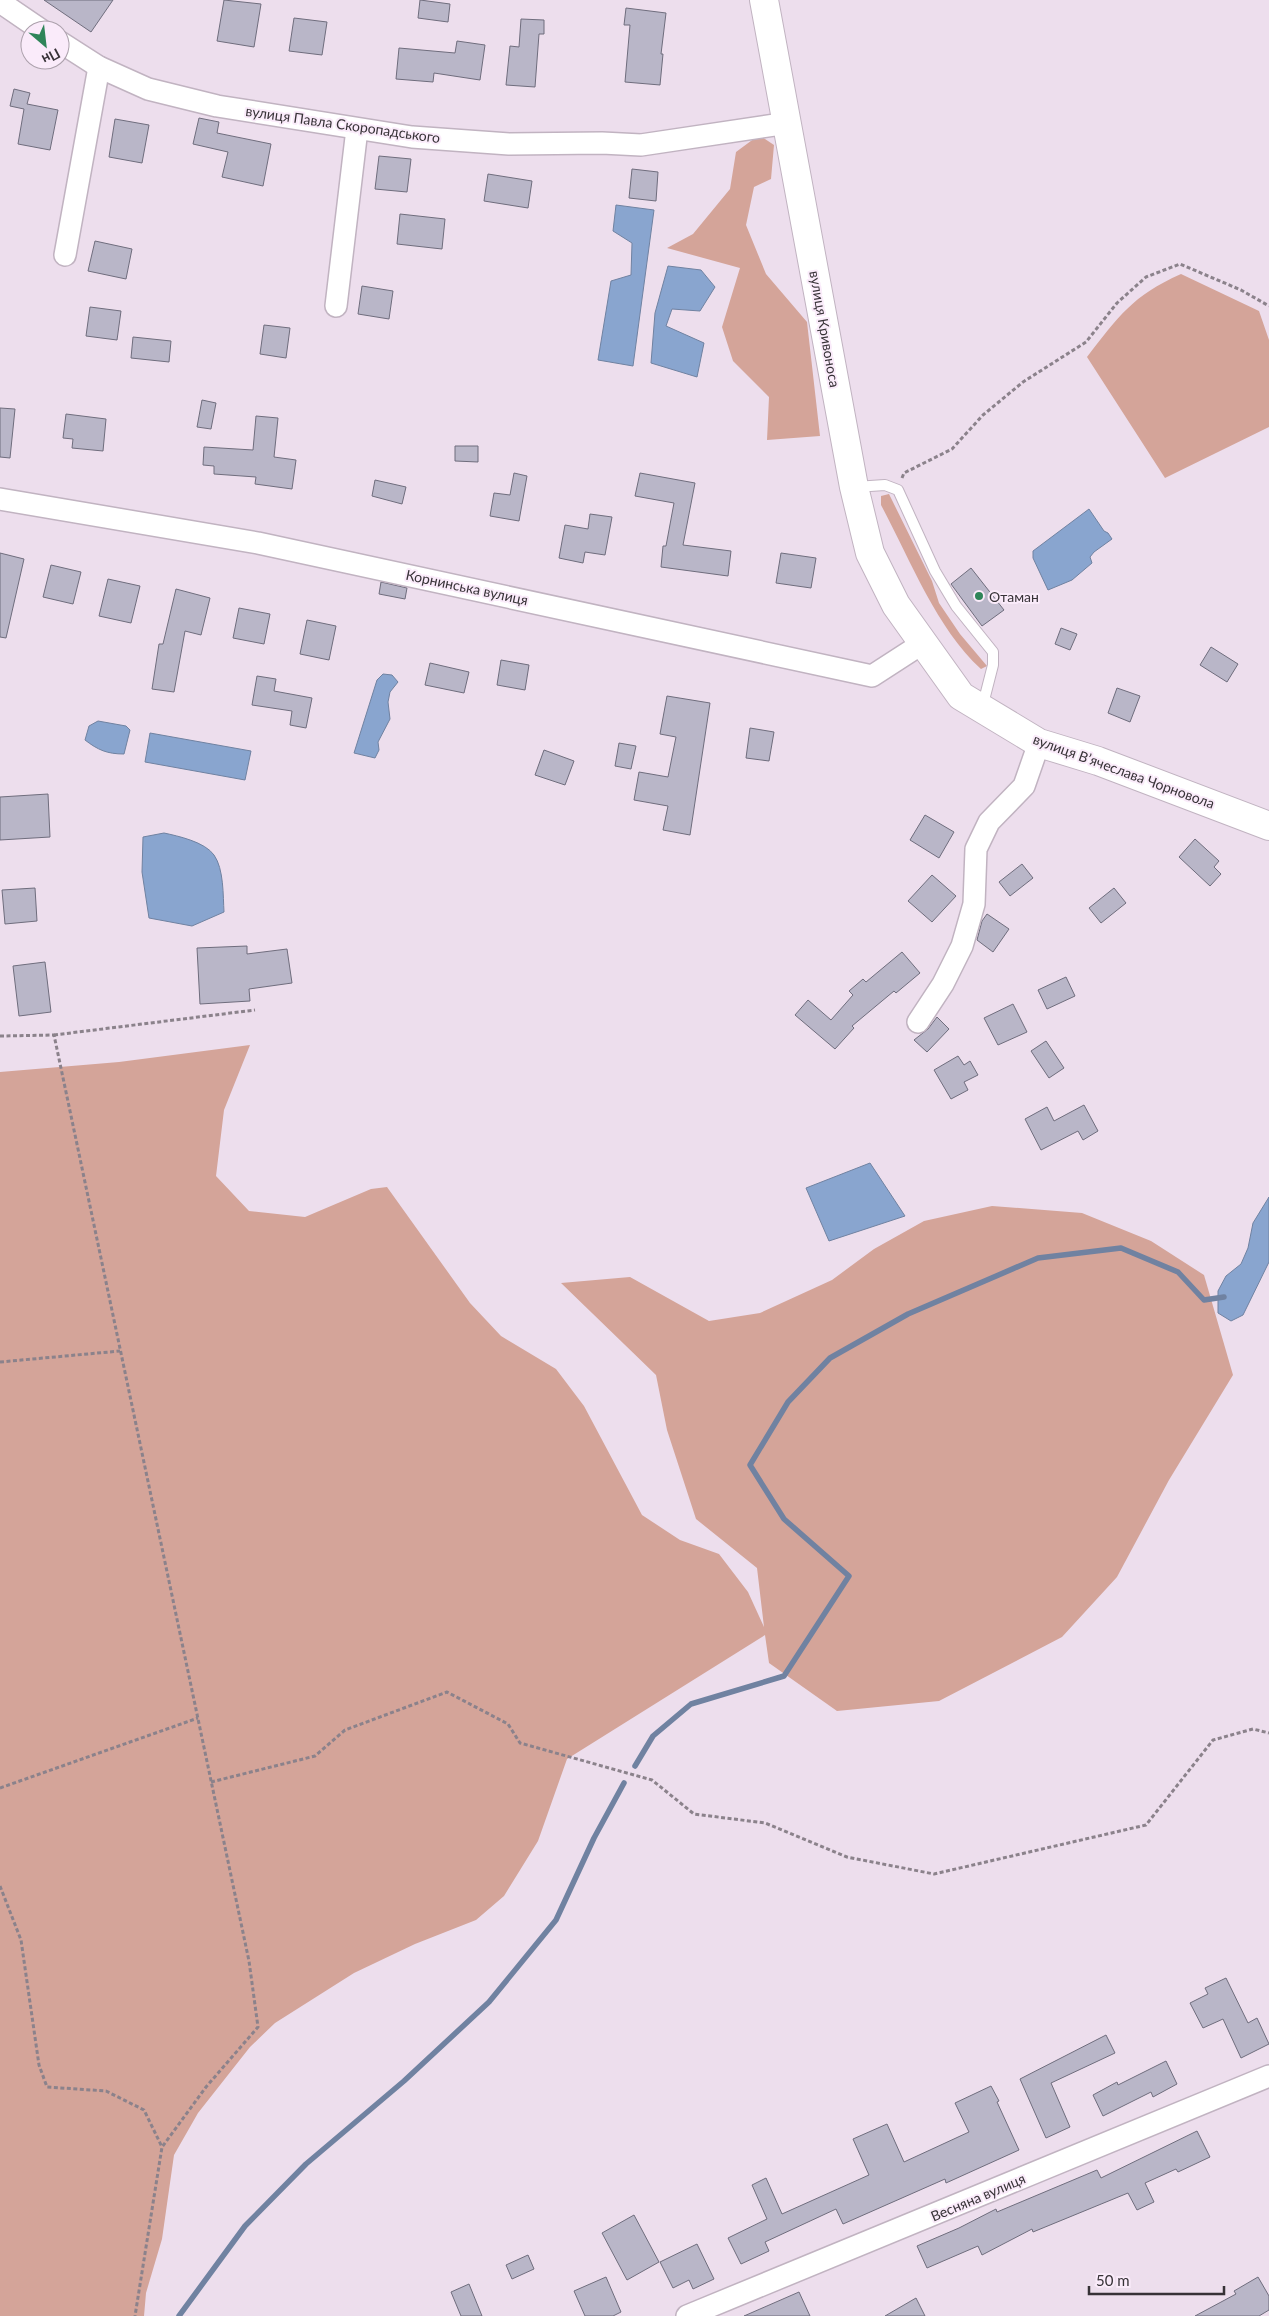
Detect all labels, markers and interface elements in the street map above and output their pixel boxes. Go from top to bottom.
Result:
north arrow [20,20,70,70]
text: Пн [39,45,63,69]
street label: вулиця Павла Скоропадського [245,102,441,146]
street label: вулиця Кривоноса [806,269,844,389]
street label: Корнинська вулиця [404,566,530,608]
place label: Отаман [989,588,1039,605]
marker: Отаман [973,590,985,602]
street label: вулиця Вʼячеслава Чорновола [1031,730,1217,812]
street label: Весняна вулиця [928,2169,1028,2225]
scale bar [1089,2264,1224,2296]
text: 50 m [1096,2271,1130,2289]

